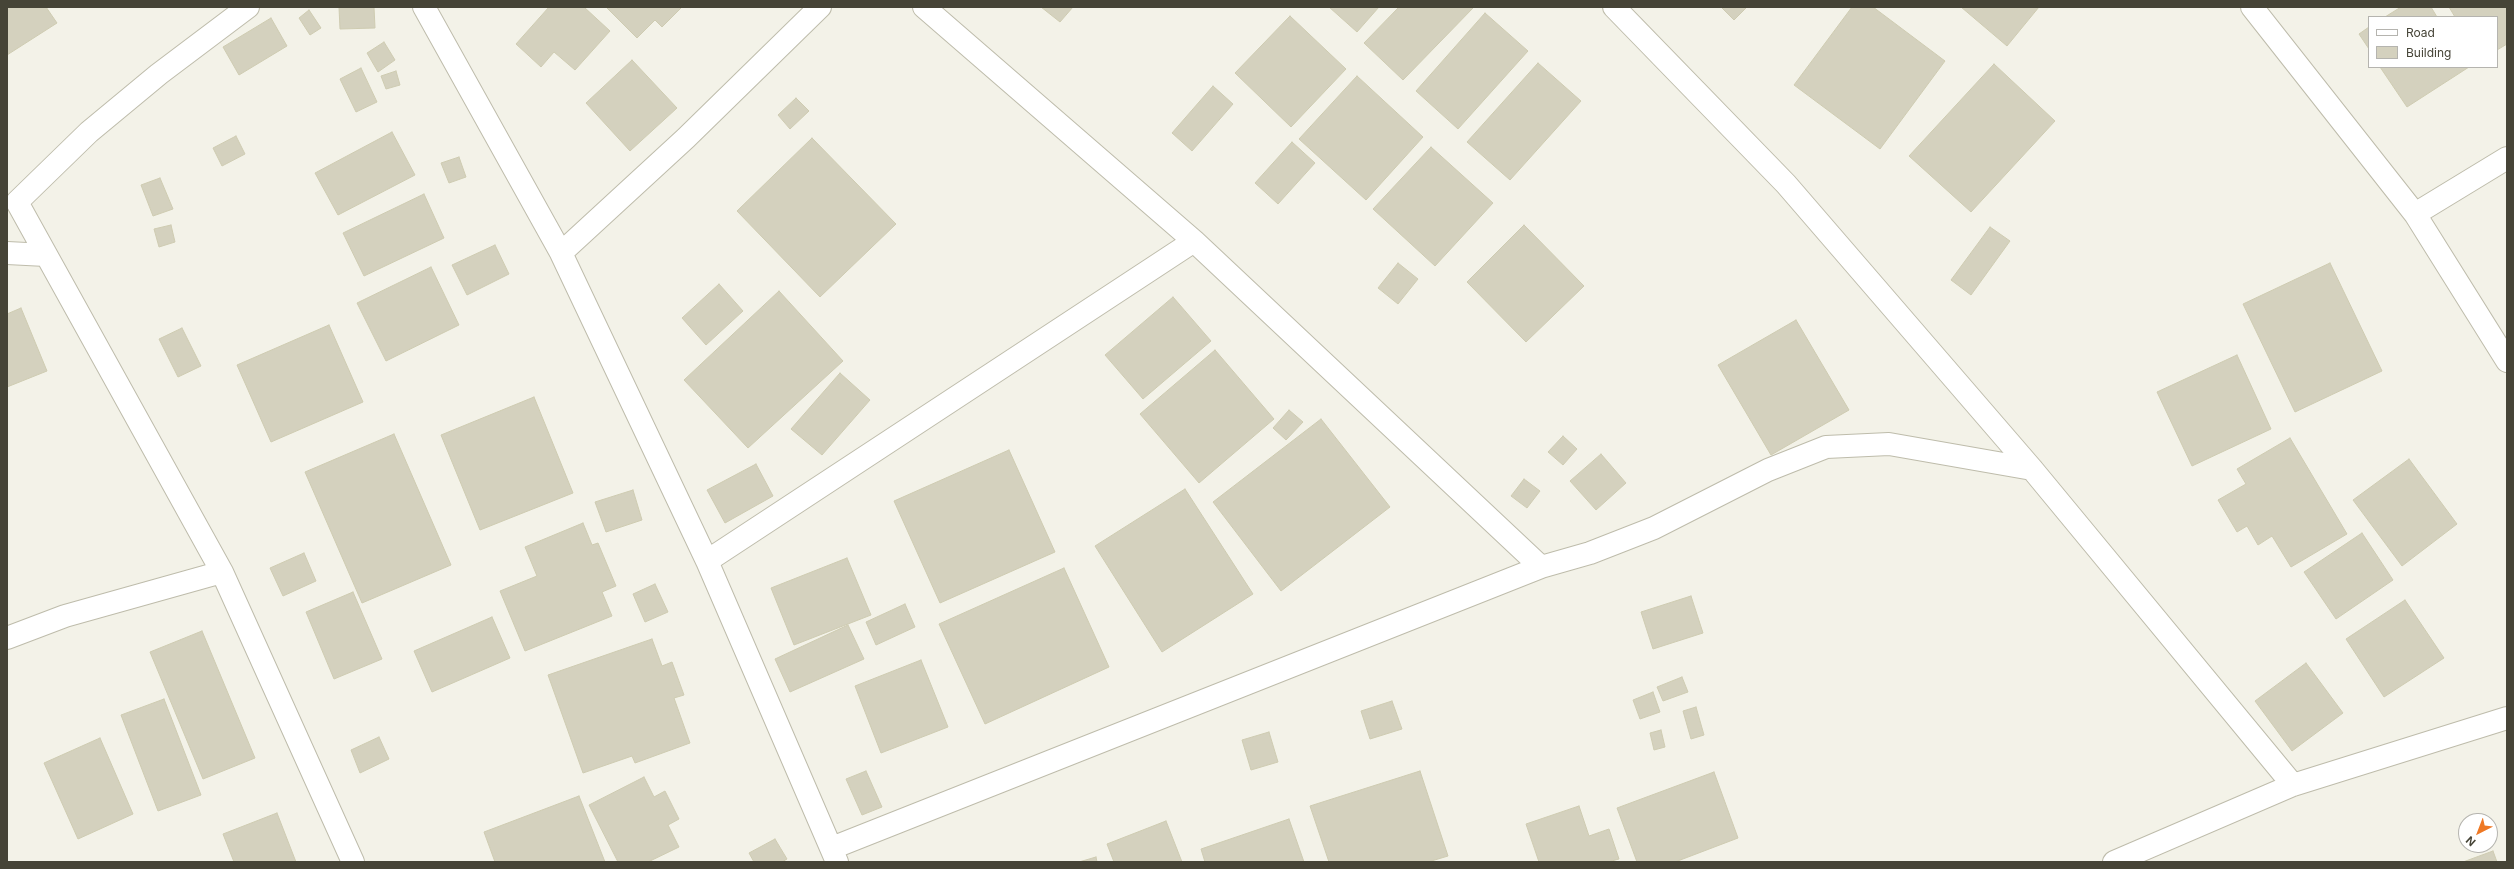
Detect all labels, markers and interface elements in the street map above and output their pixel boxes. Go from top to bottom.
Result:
legend [2368,16,2498,68]
text: Road [2406,25,2435,40]
text: Building [2406,45,2451,60]
north arrow [2458,813,2498,853]
text: N [2463,833,2478,849]

